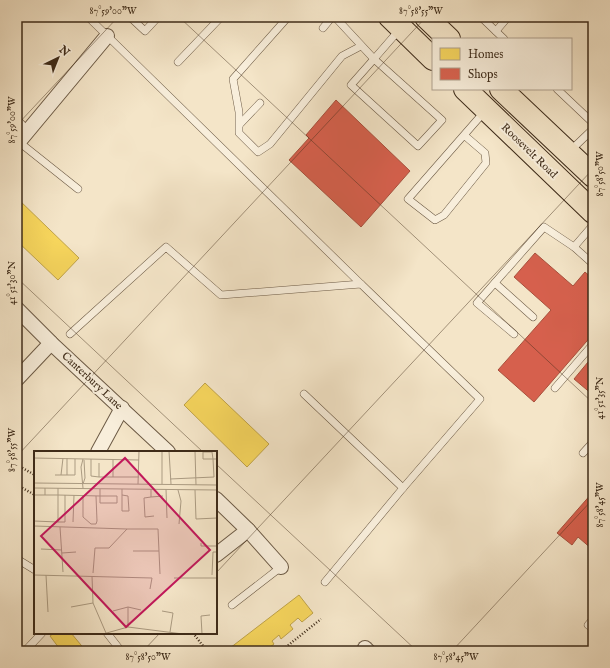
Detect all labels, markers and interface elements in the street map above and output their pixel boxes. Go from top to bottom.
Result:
text: 87°59'00"W [90,5,137,18]
text: 87°58'55"W [399,5,443,18]
north arrow [38,38,78,78]
legend [432,38,572,90]
text: N [55,42,73,60]
text: Homes [468,47,504,62]
text: Shops [468,67,498,83]
text: 87°59'00"W [6,96,19,143]
street label: Roosevelt Road [498,121,560,181]
text: 87°58'50"W [594,151,607,197]
text: 41°51'30"N [6,261,19,305]
street label: Canterbury Lane [59,349,125,413]
text: 41°51'35"N [594,376,607,419]
text: 87°58'55"W [6,428,19,472]
inset map [34,451,217,634]
text: 87°58'45"W [594,482,607,528]
text: 87°58'50"W [125,651,171,664]
text: 87°58'45"W [433,651,479,664]

